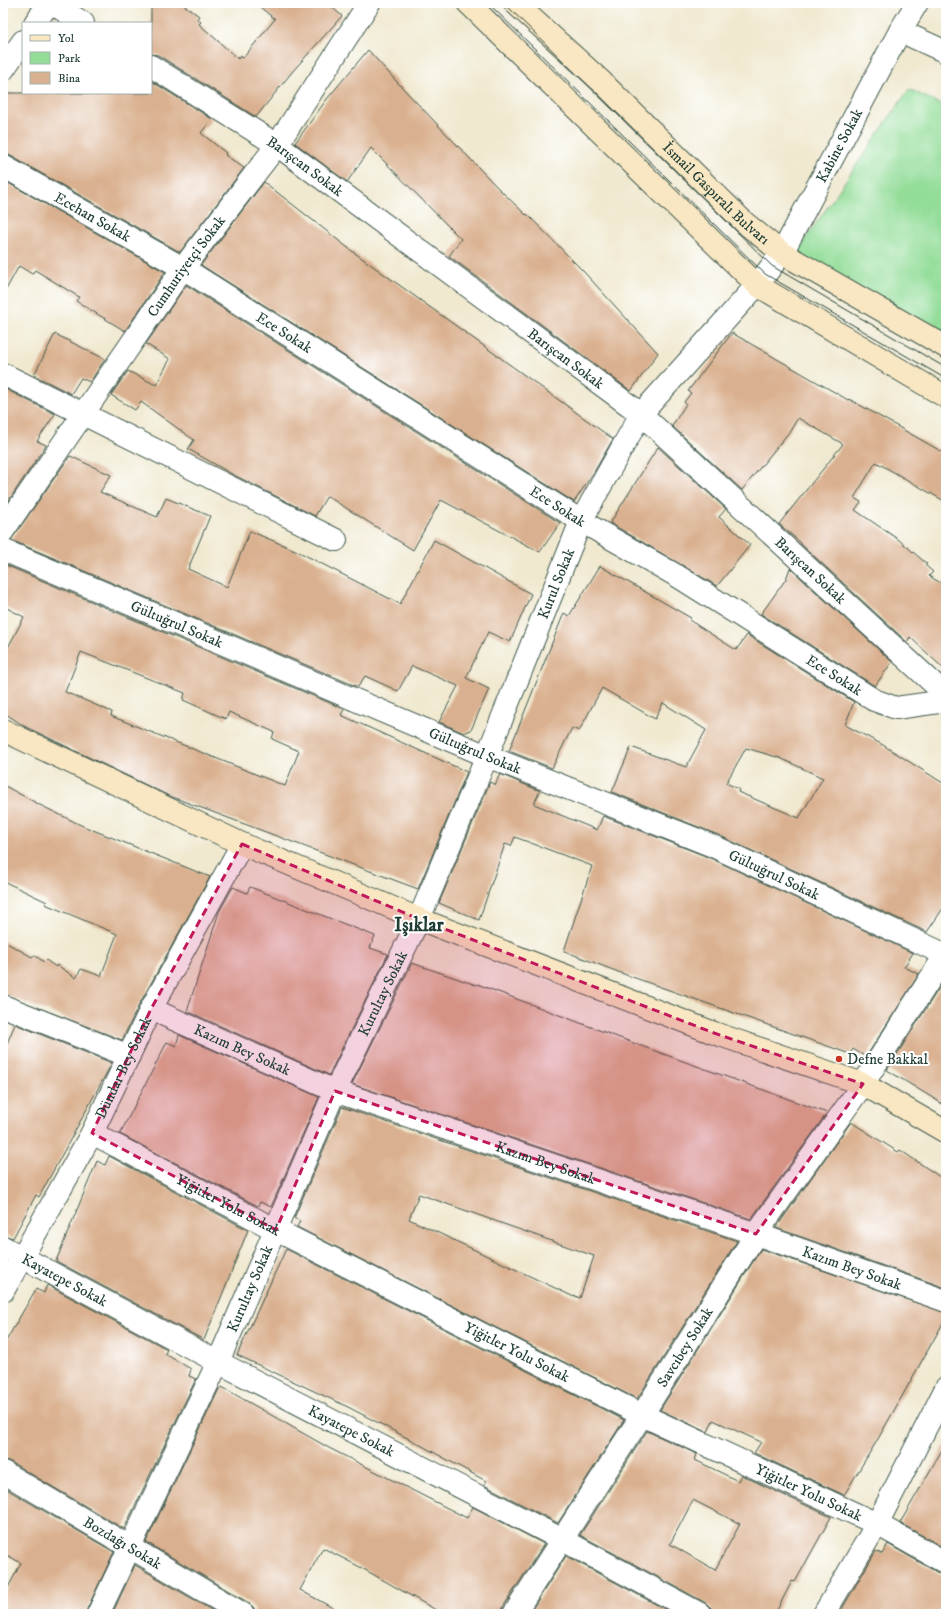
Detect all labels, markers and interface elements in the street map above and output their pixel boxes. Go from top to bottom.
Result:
legend [22,22,152,94]
text: Yol [58,31,75,46]
text: Park [58,51,80,66]
text: Bina [58,71,81,86]
street label: Kabine Sokak [812,105,867,186]
street label: Barışcan Sokak [263,132,348,201]
street label: İsmail Gaspıralı Bulvarı [659,138,774,249]
street label: Ecehan Sokak [51,188,135,246]
street label: Cumhuriyetçi Sokak [143,211,230,321]
street label: Ece Sokak [253,308,316,358]
street label: Barışcan Sokak [524,324,608,393]
street label: Ece Sokak [526,481,590,531]
street label: Barışcan Sokak [771,533,851,608]
street label: Kurul Sokak [533,545,579,622]
street label: Gültuğrul Sokak [128,596,226,652]
street label: Ece Sokak [803,650,866,700]
street label: Gültuğrul Sokak [426,723,525,778]
street label: Gültuğrul Sokak [726,845,824,904]
district label: Işıklar [394,914,445,937]
street label: Kurultay Sokak [354,947,412,1039]
street label: Dündar Bey Sokak [91,1013,156,1122]
street label: Kazım Bey Sokak [191,1020,294,1080]
place label: Defne Bakkal [847,1050,928,1069]
marker: Defne Bakkal [834,1054,844,1064]
street label: Kazım Bey Sokak [493,1137,599,1189]
street label: Yiğitler Yolu Sokak [173,1169,284,1240]
street label: Kurultay Sokak [223,1242,277,1335]
street label: Kazım Bey Sokak [800,1242,905,1294]
street label: Kayatepe Sokak [18,1249,111,1311]
street label: Savcıbey Sokak [653,1303,717,1391]
street label: Yiğitler Yolu Sokak [461,1317,573,1387]
street label: Kayatepe Sokak [305,1401,398,1461]
street label: Yiğitler Yolu Sokak [752,1459,866,1526]
street label: Bozdağı Sokak [80,1512,166,1574]

